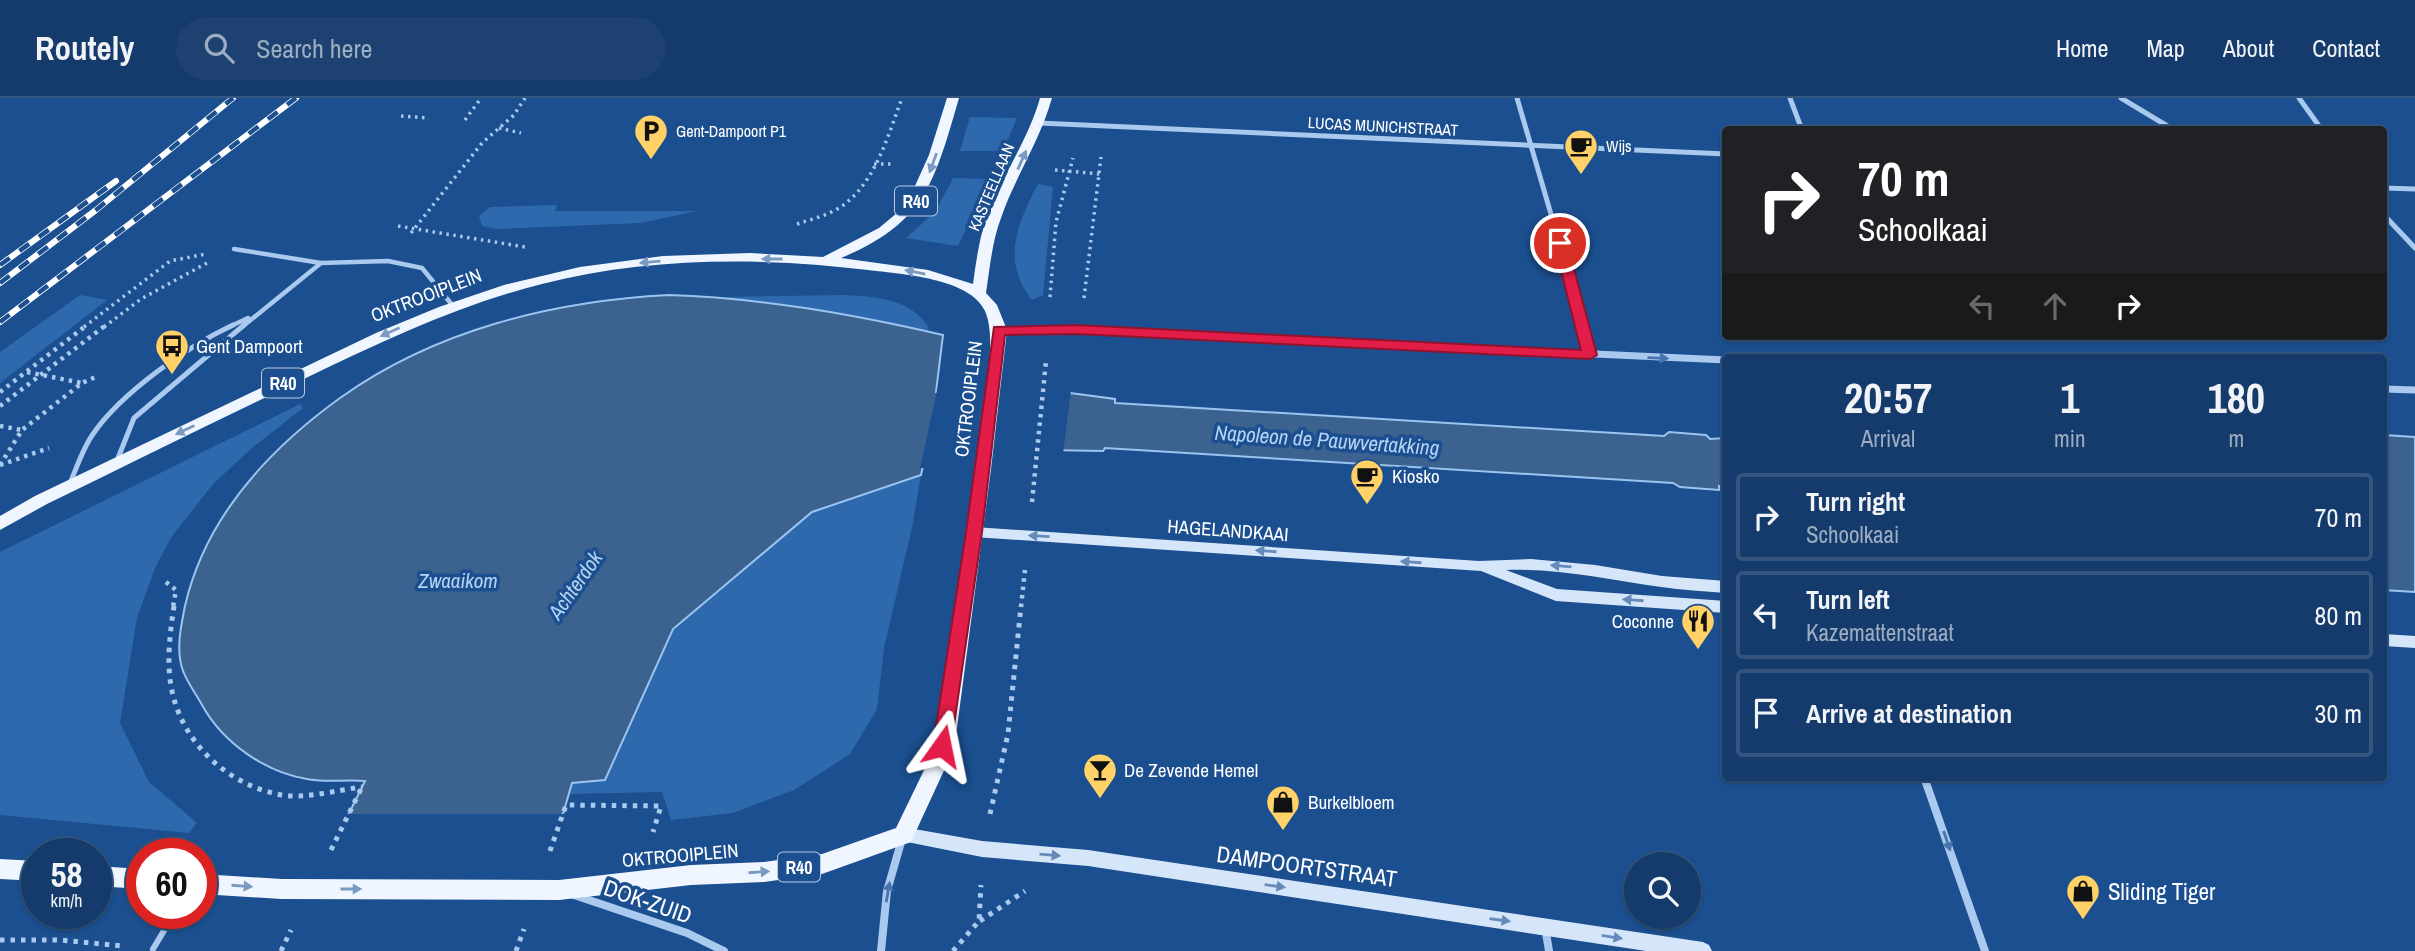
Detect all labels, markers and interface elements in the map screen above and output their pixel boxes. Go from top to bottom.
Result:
search box [176,17,666,80]
text: Routely [35,26,134,70]
icon: search [200,29,238,67]
text: Search here [256,31,372,66]
text: Home [2056,32,2108,64]
text: Map [2146,32,2185,64]
text: About [2223,32,2274,64]
text: Contact [2312,32,2380,64]
street label: LUCAS MUNICHSTRAAT [1307,111,1459,141]
parking icon: Gent-Dampoort P1 [632,112,670,161]
place label: Gent-Dampoort P1 [676,120,787,142]
cafe icon: Wijs [1562,127,1600,176]
place label: Wijs [1606,135,1632,157]
street label: KASTEELLAAN [963,140,1019,234]
text: 70 m [1858,145,1950,211]
one-way arrow [1016,150,1028,170]
one-way arrow [927,153,938,174]
icon: right [1743,154,1834,245]
road number: R40 [895,186,937,216]
text: Schoolkaai [1858,208,1988,251]
pin [1530,213,1590,273]
icon: arrive [1541,224,1579,262]
one-way arrow [760,253,782,265]
one-way arrow [639,257,661,268]
street label: OKTROOIPLEIN [367,262,485,328]
one-way arrow [904,266,926,277]
icon: left [1963,287,2001,325]
icon: ahead [2036,287,2074,325]
icon: right [2109,287,2147,325]
one-way arrow [380,326,400,338]
bus stop icon: Gent Dampoort [153,327,191,376]
place label: Gent Dampoort [196,333,303,359]
street label: OKTROOIPLEIN [948,339,988,459]
one-way arrow [1647,352,1669,363]
road number: R40 [262,368,304,398]
text: 20:57 [1844,370,1932,426]
text: 1 [2060,370,2079,426]
text: 180 [2208,370,2265,426]
water label: Napoleon de Pauwvertakking [1214,418,1441,462]
text: Arrival [1861,423,1915,454]
text: min [2054,423,2086,454]
text: m [2228,423,2244,454]
one-way arrow [175,424,195,436]
cafe icon: Kiosko [1348,457,1386,506]
place label: Kiosko [1392,463,1440,489]
text: Turn right [1806,484,1905,519]
icon: right [1747,498,1785,536]
text: 70 m [2315,500,2362,535]
street label: HAGELANDKAAI [1167,513,1289,547]
text: Schoolkaai [1806,519,1899,550]
one-way arrow [1028,530,1050,541]
water label: Achterdok [540,544,610,626]
one-way arrow [1255,546,1277,557]
one-way arrow [1400,556,1422,567]
one-way arrow [1550,560,1572,571]
water label: Zwaaikom [417,566,498,595]
text: Turn left [1806,582,1890,617]
one-way arrow [1622,594,1644,605]
icon: left [1747,596,1785,634]
text: 80 m [2315,598,2362,633]
restaurant icon: Coconne [1679,602,1717,651]
place label: Coconne [1612,608,1674,634]
text: Kazemattenstraat [1806,617,1954,648]
icon: arrive [1747,694,1785,732]
text: Arrive at destination [1806,696,2012,731]
text: 30 m [2315,696,2362,731]
position arrow [905,709,979,783]
bar icon: De Zevende Hemel [1081,751,1119,800]
place label: De Zevende Hemel [1124,757,1258,783]
shop icon: Burkelbloem [1264,783,1302,832]
place label: Burkelbloem [1308,789,1395,815]
one-way arrow [1942,831,1953,852]
street label: OKTROOIPLEIN [621,837,739,873]
speed limit sign: 60 [126,838,217,929]
street label: DAMPOORTSTRAAT [1215,838,1400,894]
one-way arrow [1039,850,1061,861]
text: 58 [51,851,82,898]
road number: R40 [778,852,820,882]
map controls [1624,852,1701,929]
button: search [1624,852,1701,929]
one-way arrow [749,866,771,877]
street label: DOK-ZUID [600,872,696,930]
shop icon: Sliding Tiger [2064,872,2102,921]
place label: Sliding Tiger [2108,876,2216,907]
one-way arrow [231,881,253,892]
one-way arrow [882,881,893,903]
one-way arrow [1264,881,1286,892]
one-way arrow [340,883,362,895]
text: km/h [51,888,83,913]
one-way arrow [1489,915,1511,926]
one-way arrow [1601,932,1623,943]

